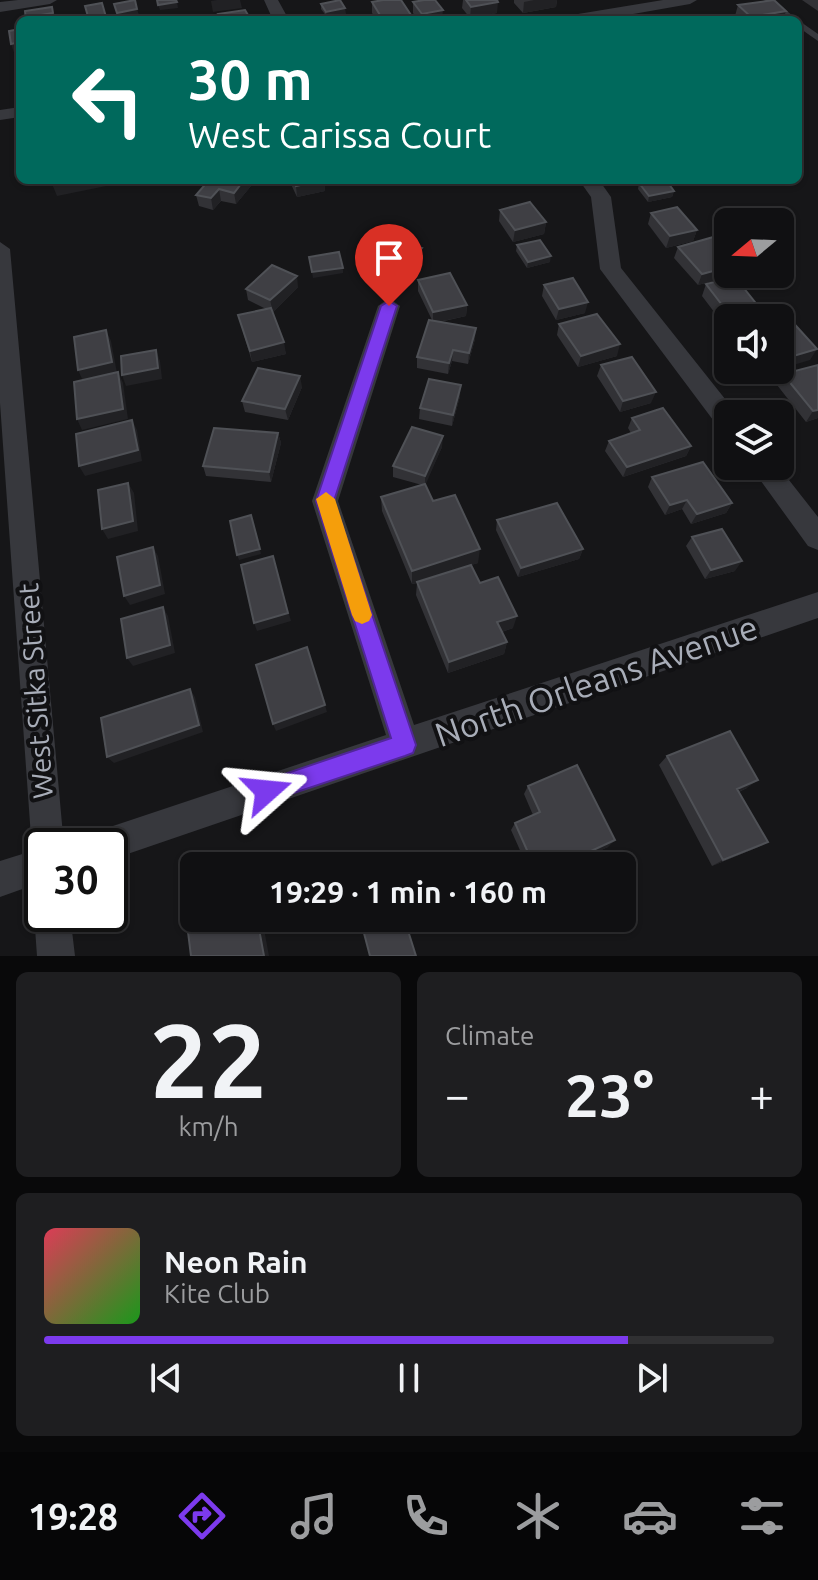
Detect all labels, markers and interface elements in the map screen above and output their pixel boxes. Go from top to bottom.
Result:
icon: left [56,48,160,152]
text: 30 m [188,48,313,111]
text: West Carissa Court [188,114,491,155]
north arrow [714,208,794,288]
map controls [714,208,794,480]
pin [355,224,423,306]
icon: arrive [367,236,411,280]
button: sound [714,304,794,384]
button: layers [714,400,794,480]
street label: West Sitka Street [12,582,58,800]
street label: North Orleans Avenue [430,607,762,753]
position arrow [225,749,309,833]
speed limit sign: 30 [24,828,128,932]
text: 19:29 · 1 min · 160 m [269,875,547,909]
text: 22 [150,1001,267,1118]
text: Climate [445,1021,534,1050]
text: 23° [565,1061,654,1128]
text: − [445,1070,470,1119]
text: + [749,1070,774,1119]
text: km/h [178,1112,239,1141]
text: Neon Rain [164,1245,308,1279]
text: Kite Club [164,1279,270,1308]
icon: previous [144,1356,188,1400]
icon: pause [387,1356,431,1400]
icon: next [630,1356,674,1400]
icon: directions [174,1488,230,1544]
icon: music [286,1488,342,1544]
icon: phone [398,1488,454,1544]
icon: climate [510,1488,566,1544]
icon: car [622,1488,678,1544]
icon: filters [734,1488,790,1544]
text: 19:28 [28,1496,118,1537]

